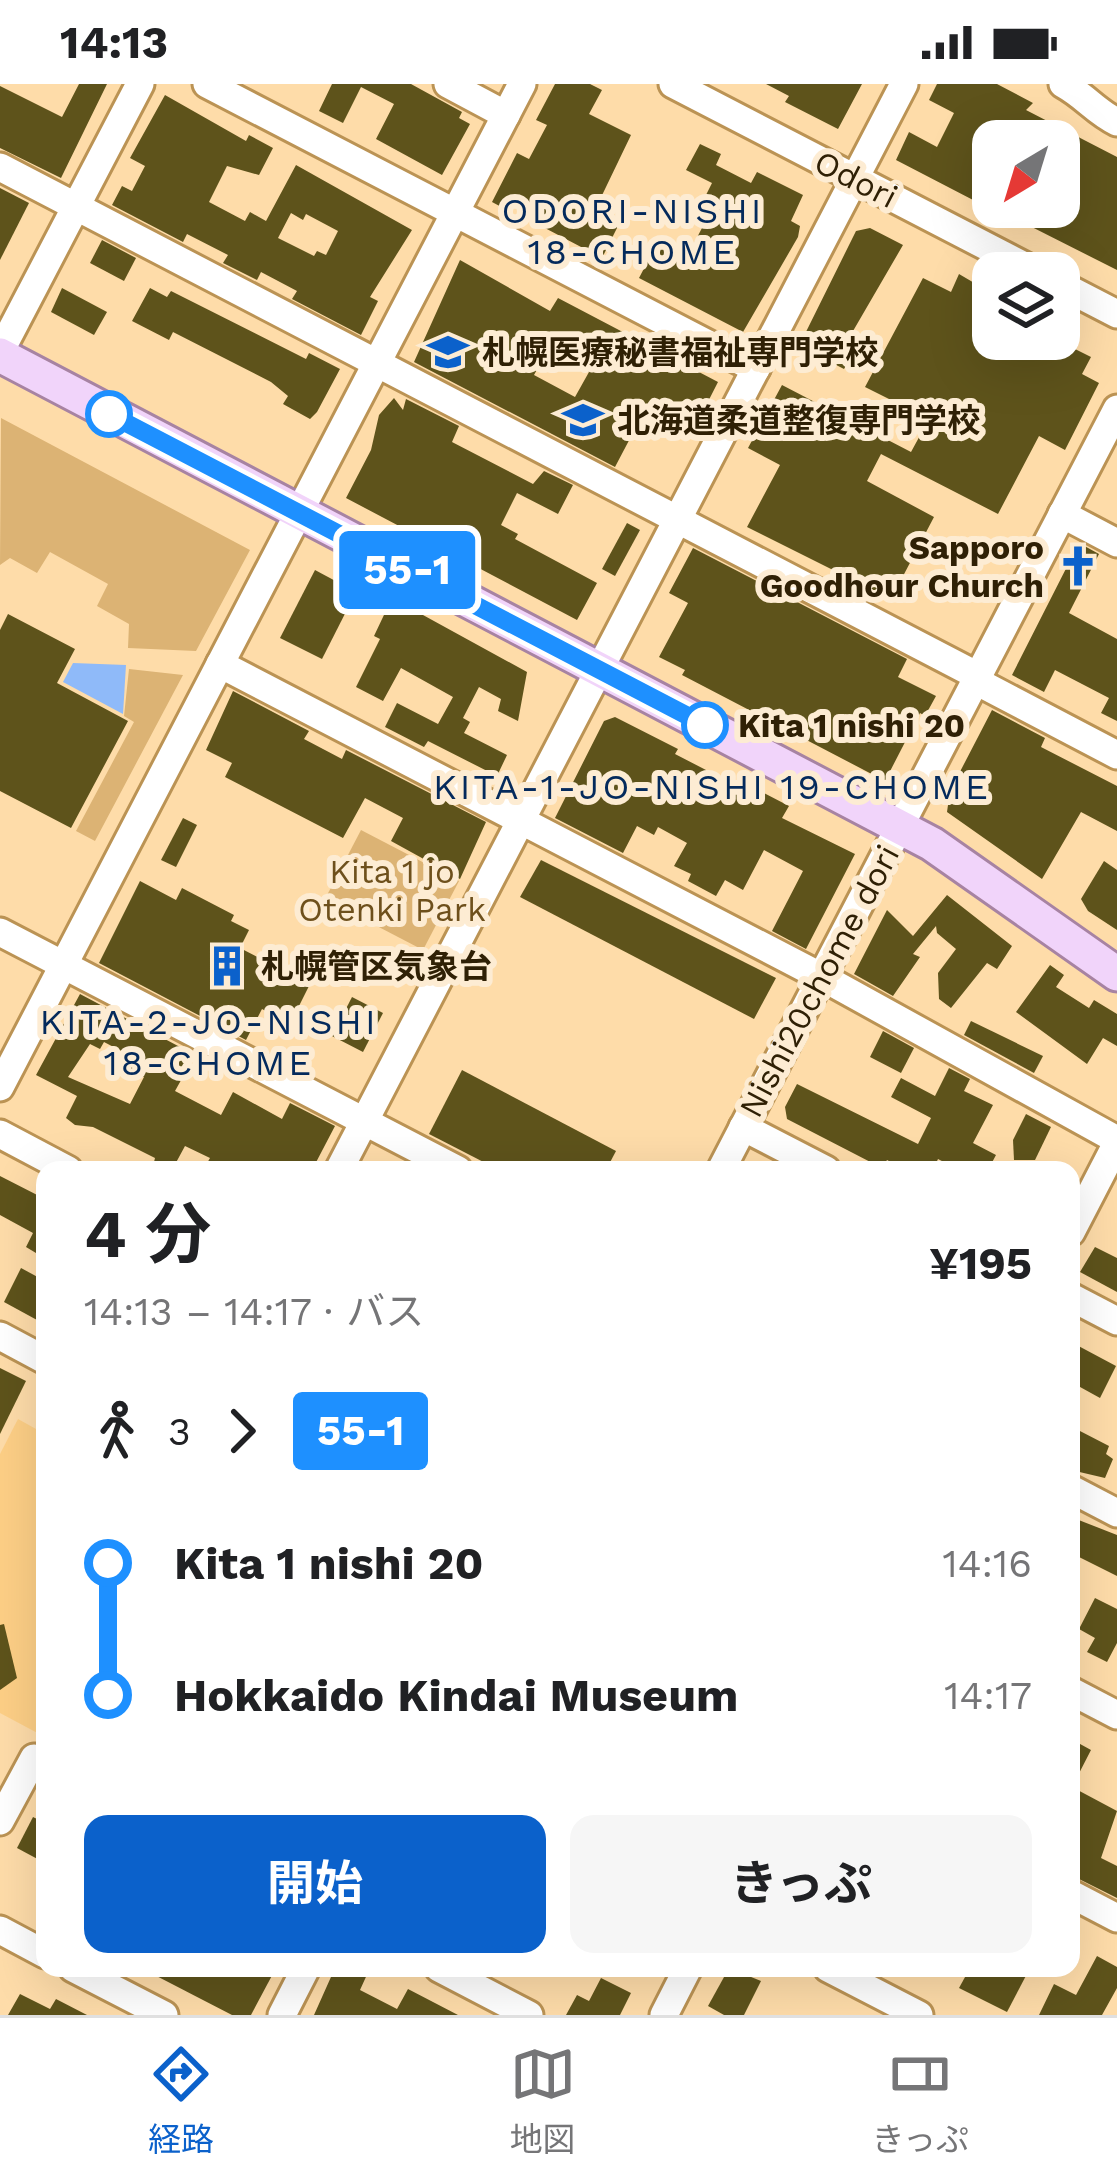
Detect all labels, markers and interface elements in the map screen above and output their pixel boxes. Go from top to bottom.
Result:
text: 14:13 [60,16,168,69]
north arrow [972,120,1080,228]
map controls [972,120,1080,360]
street label: Odori [808,142,904,216]
district label: ODORI-NISHI 18-CHOME [501,190,765,273]
button: layers [972,252,1080,360]
school or university icon: 札幌医療秘書福祉専門学校 [425,329,471,375]
place label: 札幌医療秘書福祉専門学校 [482,333,878,372]
unlabelled marker [87,392,131,436]
school or university icon: 北海道柔道整復専門学校 [560,397,606,443]
place label: 北海道柔道整復専門学校 [617,401,980,440]
place label: Sapporo Goodhour Church [760,528,1044,605]
line badge: 55-1 [323,531,491,609]
church icon: Sapporo Goodhour Church [1055,543,1101,589]
text: 55-1 [363,545,451,594]
marker: Kita 1 nishi 20 [683,703,727,747]
place label: Kita 1 nishi 20 [738,706,965,745]
district label: KITA-1-JO-NISHI 19-CHOME [433,766,991,808]
street label: Nishi20chome dori [731,838,907,1124]
park label: Kita 1 jo Otenki Park [298,852,486,929]
building icon: 札幌管区気象台 [204,943,250,989]
place label: 札幌管区気象台 [261,947,492,986]
district label: KITA-2-JO-NISHI 18-CHOME [39,1001,379,1084]
text: 4 分 [84,1196,212,1273]
text: ¥195 [929,1237,1032,1290]
text: 14:13 – 14:17 · バス [84,1289,424,1334]
icon: walk [84,1398,150,1464]
icon: forward [209,1398,275,1464]
text: 55-1 [317,1406,404,1455]
text: 3 [168,1409,191,1454]
text: Kita 1 nishi 20 [174,1537,483,1590]
text: 14:16 [942,1541,1032,1586]
text: Hokkaido Kindai Museum [174,1669,738,1722]
text: 14:17 [944,1673,1032,1718]
button: 開始 [84,1815,546,1953]
button: きっぷ [570,1815,1032,1953]
tab: 経路 [148,2041,214,2161]
tab: 地図 [510,2041,576,2161]
tab: きっぷ [871,2041,969,2161]

